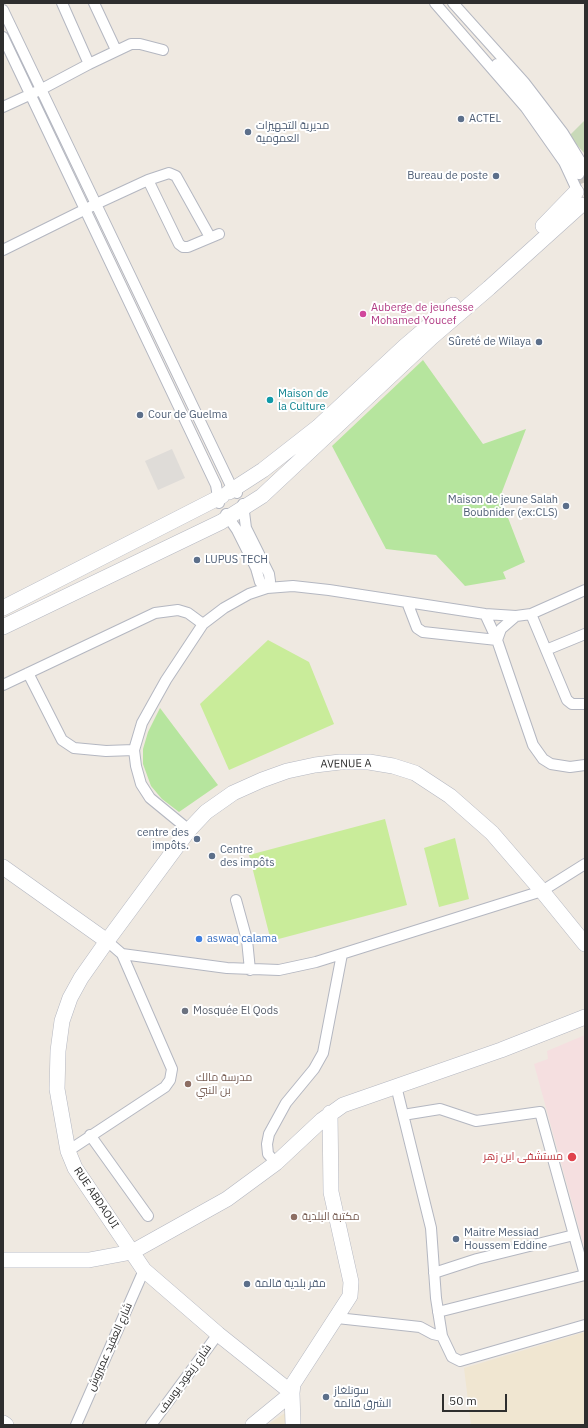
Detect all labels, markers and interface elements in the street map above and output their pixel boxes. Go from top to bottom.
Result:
place label: ACTEL [469,112,501,126]
marker: ACTEL [456,114,466,124]
place label: مديرية التجهيزات العمومية [256,119,329,145]
marker: مديرية التجهيزات العمومية [243,127,253,137]
place label: Bureau de poste [407,169,488,183]
marker: Bureau de poste [491,171,501,181]
place label: Auberge de jeunesse Mohamed Youcef [371,301,474,327]
marker: Auberge de jeunesse Mohamed Youcef [358,309,368,319]
place label: Sûreté de Wilaya [448,335,531,349]
marker: Sûreté de Wilaya [534,337,544,347]
place label: Maison de la Culture [278,387,328,413]
marker: Maison de la Culture [265,395,275,405]
place label: Cour de Guelma [148,408,227,422]
marker: Cour de Guelma [135,410,145,420]
place label: Maison de jeune Salah Boubnider (ex:CLS) [448,493,558,519]
marker: Maison de jeune Salah Boubnider (ex:CLS) [561,501,571,511]
place label: LUPUS TECH [205,553,268,567]
marker: LUPUS TECH [192,555,202,565]
street label: AVENUE A [320,757,372,771]
place label: centre des impôts. [137,826,189,852]
marker: centre des impôts. [192,834,202,844]
place label: Centre des impôts [220,843,274,869]
marker: Centre des impôts [207,851,217,861]
place label: aswaq calama [207,932,277,946]
marker: aswaq calama [194,934,204,944]
place label: Mosquée El Qods [193,1004,278,1018]
marker: Mosquée El Qods [180,1006,190,1016]
place label: مدرسة مالك بن النبي [196,1071,252,1097]
marker: مدرسة مالك بن النبي [183,1079,193,1089]
place label: مستشفى ابن زهر [483,1150,563,1164]
marker: مستشفى ابن زهر [566,1151,578,1163]
street label: RUE ABDAOUI [71,1165,121,1231]
place label: مكتبة البلدية [302,1210,359,1224]
marker: مكتبة البلدية [289,1212,299,1222]
place label: Maitre Messiad Houssem Eddine [464,1226,547,1252]
marker: Maitre Messiad Houssem Eddine [451,1234,461,1244]
place label: مقر بلدية قالمة [255,1277,326,1291]
marker: مقر بلدية قالمة [242,1279,252,1289]
street label: شارع العقيد عميروش [85,1301,135,1393]
street label: شارع زيغود يوسف [156,1342,214,1416]
place label: سونلغاز الشرق قالمة [334,1384,391,1410]
scale bar [444,1386,509,1412]
marker: سونلغاز الشرق قالمة [321,1392,331,1402]
text: 50 m [449,1393,477,1408]

